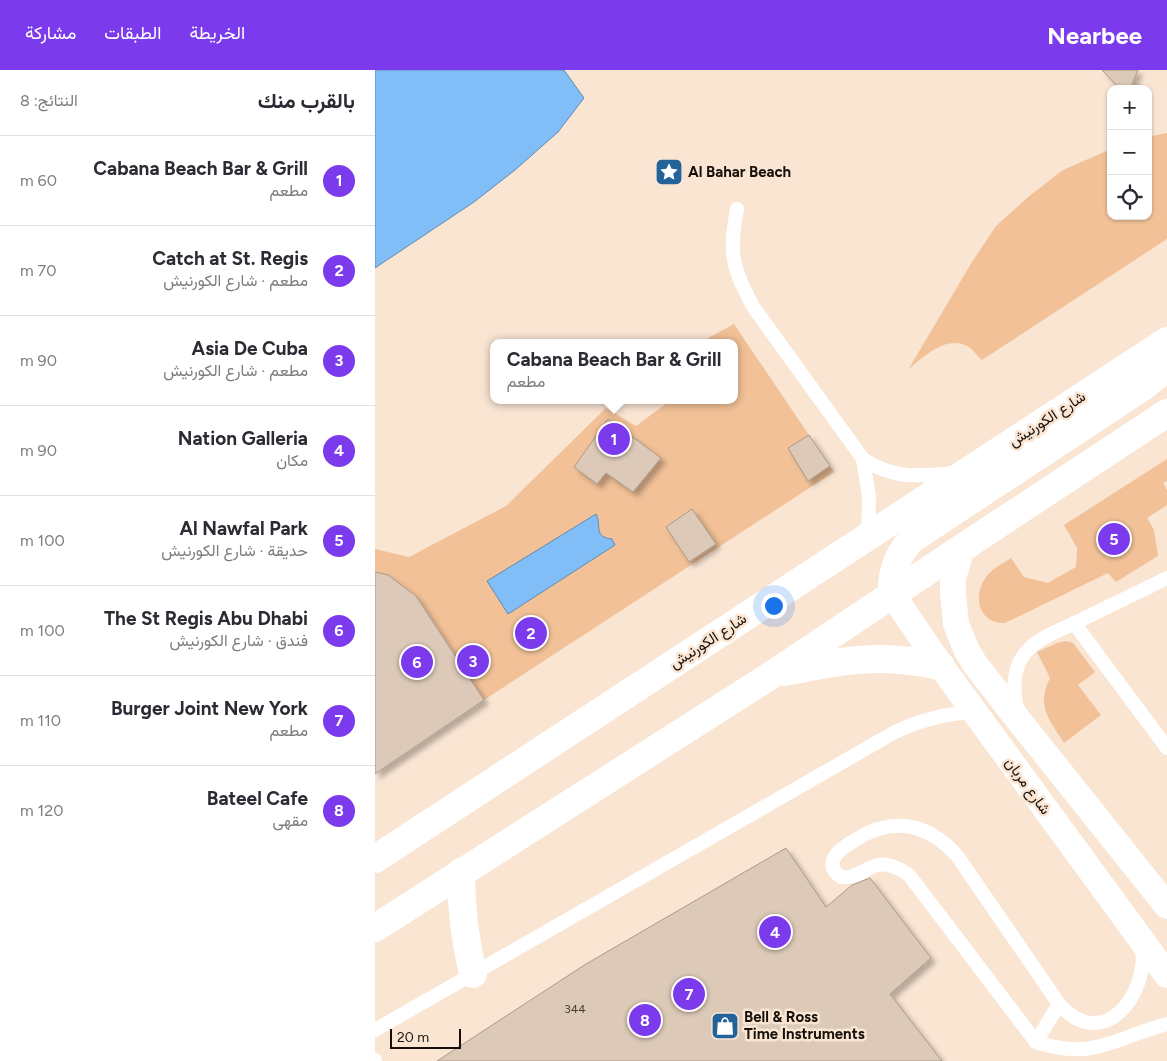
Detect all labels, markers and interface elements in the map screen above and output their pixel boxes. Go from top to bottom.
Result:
text: Nearbee [1047,21,1142,50]
text: مشاركة [25,22,76,44]
text: الطبقات [104,22,161,44]
text: الخريطة [189,22,245,44]
map controls [1107,85,1152,220]
button: + [1107,85,1152,130]
text: بالقرب منك [258,88,355,113]
text: النتائج: 8 [20,91,78,110]
button: − [1107,130,1152,175]
text: Cabana Beach Bar & Grill [93,157,308,180]
place icon: Al Bahar Beach [654,157,684,187]
place label: Al Bahar Beach [688,163,791,181]
text: 60 m [20,171,57,190]
text: 1 [336,171,342,190]
button: locate [1107,175,1152,220]
text: مطعم [269,181,308,200]
text: Catch at St. Regis [152,247,308,270]
text: 70 m [20,261,56,280]
text: 2 [334,261,344,280]
text: مطعم · شارع الكورنيش [163,271,308,290]
text: Asia De Cuba [192,337,308,360]
popup [490,339,738,404]
text: Cabana Beach Bar & Grill [507,348,721,371]
text: 90 m [20,351,57,370]
text: 3 [335,351,343,370]
text: مطعم · شارع الكورنيش [163,361,308,380]
text: مطعم [507,372,545,391]
street label: شارع الكورنيش [1005,387,1090,452]
pin: 1 [598,420,630,458]
text: Nation Galleria [178,427,308,450]
text: 90 m [20,441,57,460]
text: 4 [334,441,344,460]
text: مكان [276,451,308,470]
text: Al Nawfal Park [179,517,308,540]
pin: 5 [1098,520,1130,558]
text: 100 m [20,531,65,550]
text: 5 [334,531,344,550]
text: حديقة · شارع الكورنيش [161,541,308,560]
your location [761,593,787,619]
text: The St Regis Abu Dhabi [104,607,308,630]
street label: شارع الكورنيش [666,609,751,674]
pin: 2 [515,614,547,652]
text: 100 m [20,621,65,640]
text: 6 [334,621,344,640]
text: فندق · شارع الكورنيش [169,631,308,650]
pin: 3 [457,642,489,680]
pin: 6 [401,643,433,681]
text: Burger Joint New York [111,697,308,720]
text: 110 m [20,711,61,730]
text: 7 [335,711,343,730]
text: مطعم [269,721,308,740]
street label: شارع مربان [1000,754,1055,819]
text: Bateel Cafe [207,787,308,810]
text: 120 m [20,801,63,820]
text: 8 [334,801,344,820]
text: مقهى [273,811,308,830]
pin: 4 [759,913,791,951]
pin: 7 [673,975,705,1013]
pin: 8 [629,1001,661,1039]
house number: 344 [564,1002,586,1016]
place label: Bell & Ross Time Instruments [744,1008,865,1043]
shop icon: Bell & Ross Time Instruments [710,1011,740,1041]
scale bar [390,1026,461,1049]
text: 20 m [397,1029,429,1046]

